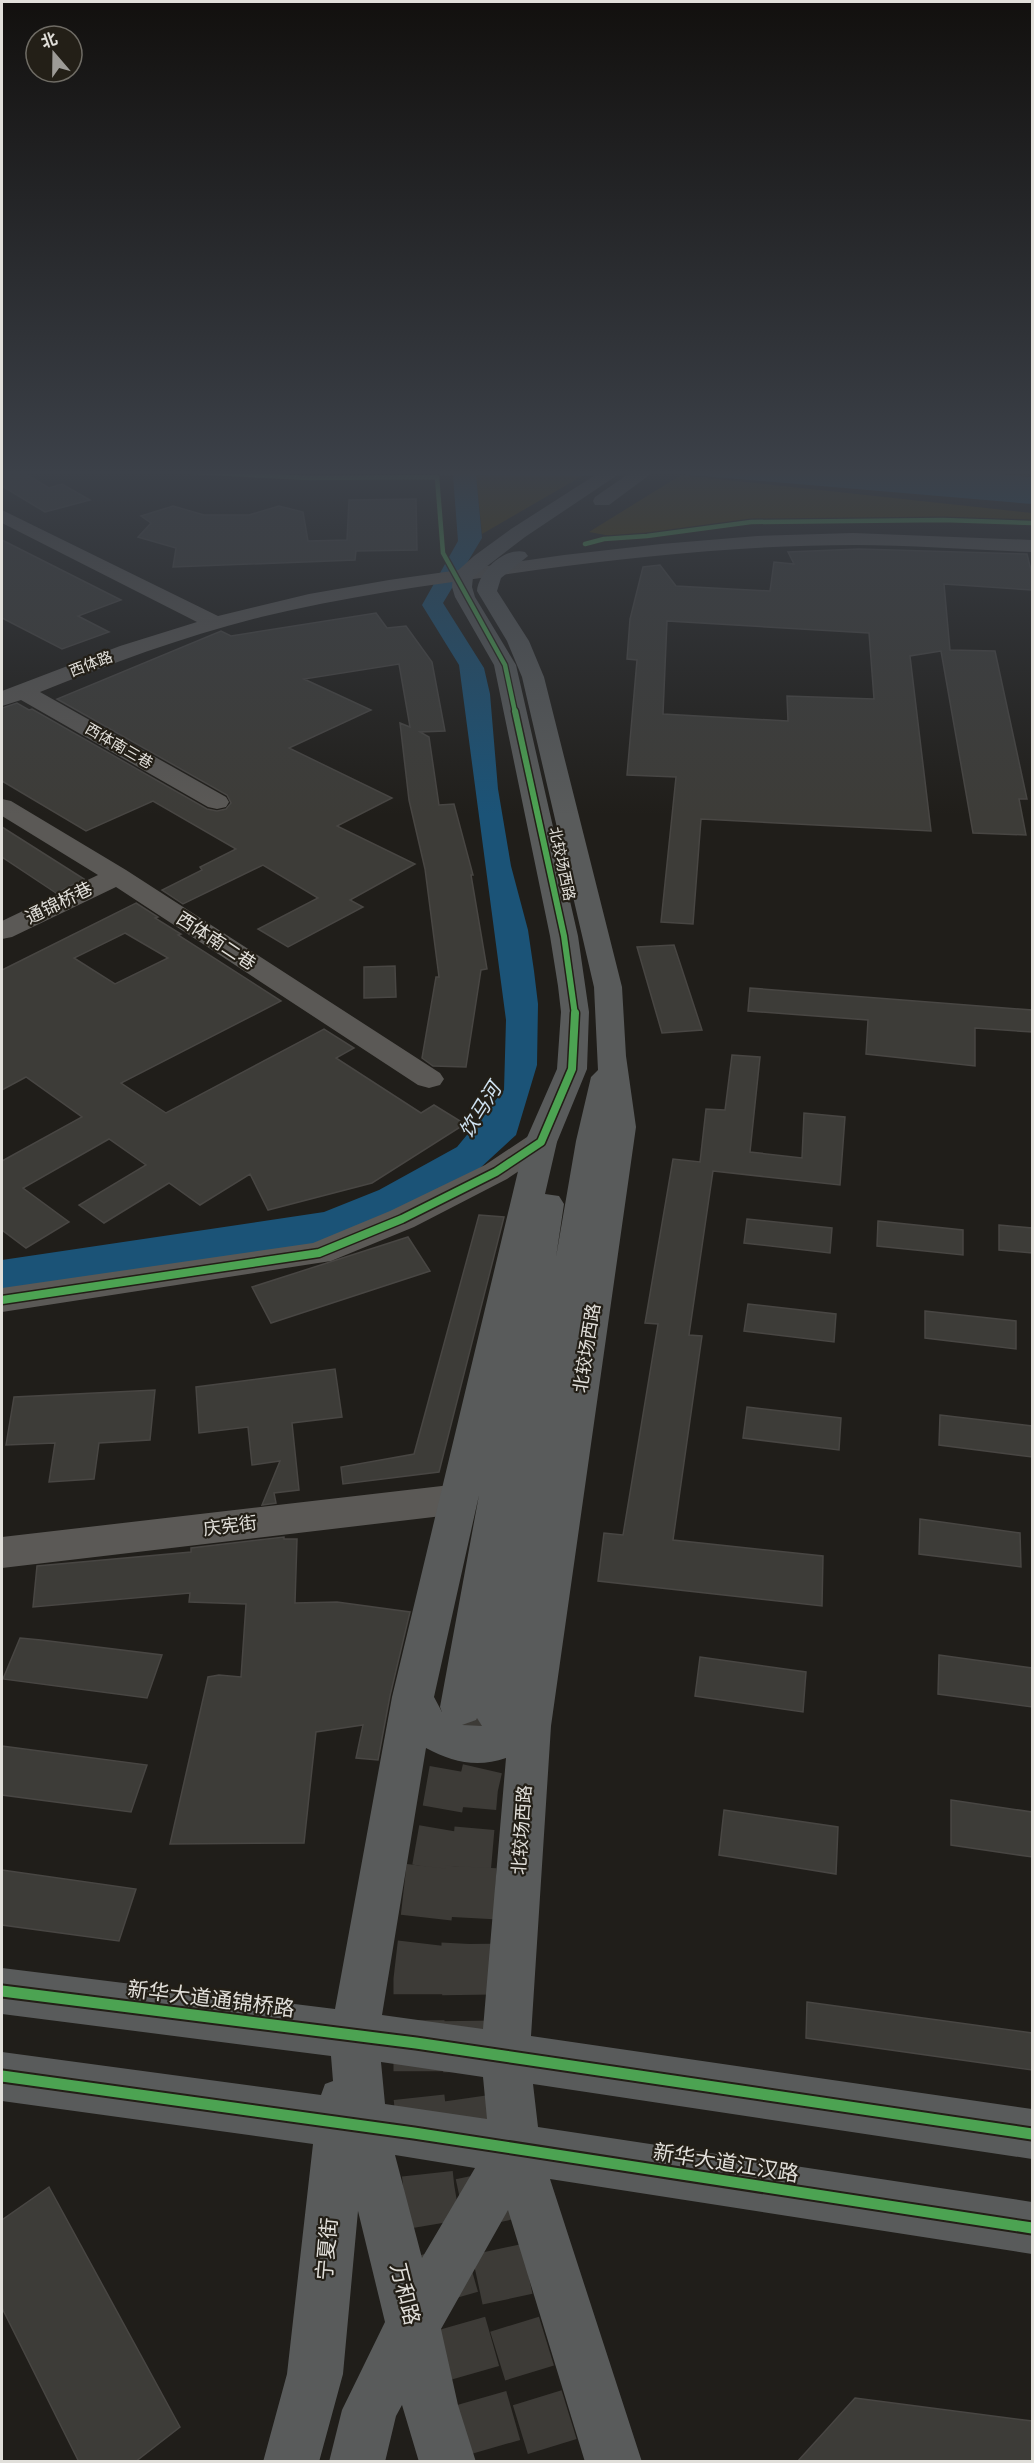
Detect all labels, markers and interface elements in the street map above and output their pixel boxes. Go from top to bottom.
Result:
north arrow [24,24,84,84]
text: 北 [37,26,60,54]
street label: 西体路 [66,645,116,682]
street label: 西体南三巷 [81,717,157,774]
street label: 北较场西路 [543,825,582,903]
street label: 通锦桥巷 [21,875,97,930]
street label: 西体南二巷 [171,905,261,976]
water label: 饮马河 [451,1073,511,1143]
street label: 北较场西路 [566,1301,607,1394]
street label: 庆宪街 [201,1509,258,1542]
street label: 北较场西路 [505,1784,538,1876]
street label: 新华大道通锦桥路 [126,1972,296,2024]
street label: 新华大道江汉路 [651,2135,801,2189]
street label: 宁夏街 [307,2216,345,2282]
street label: 万和路 [383,2259,429,2328]

